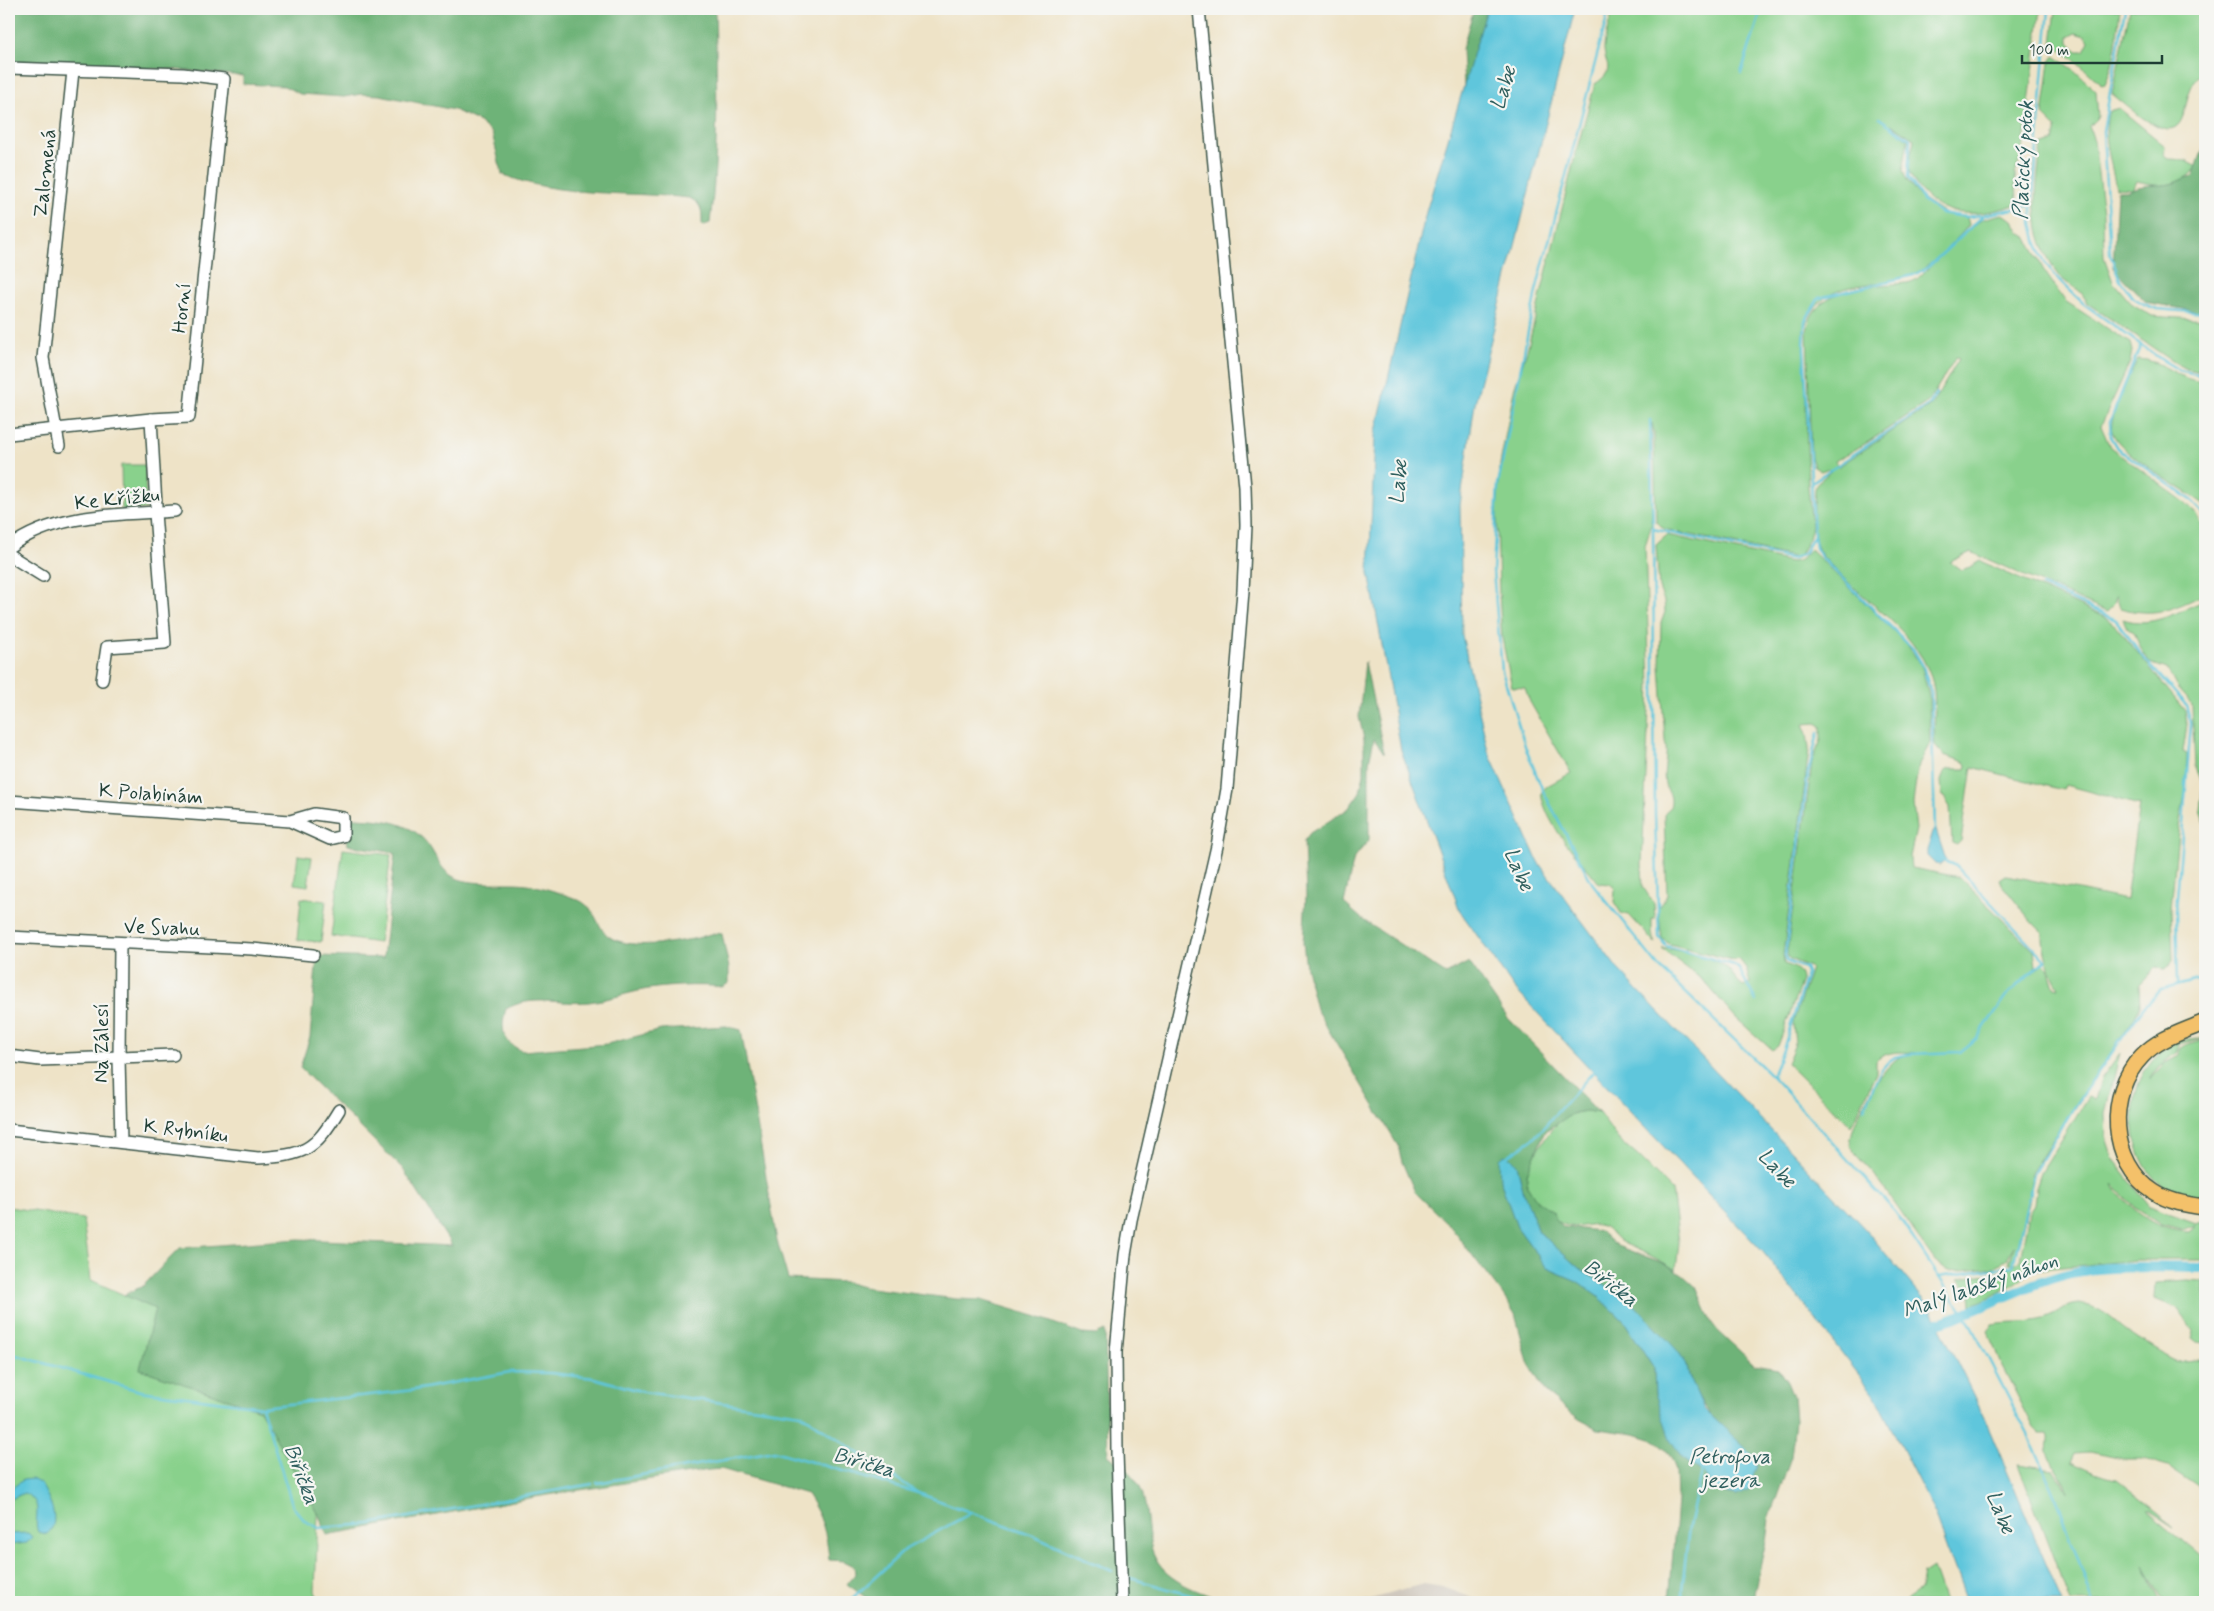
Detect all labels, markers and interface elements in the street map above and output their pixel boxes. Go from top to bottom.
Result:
scale bar [2022,32,2162,64]
text: 100 m [2029,41,2069,61]
water label: Labe [1484,61,1525,114]
water label: Plačický potok [2007,100,2041,220]
street label: Zalomená [27,127,64,219]
street label: Horní [166,282,199,335]
water label: Labe [1383,457,1415,505]
street label: Ke Křížku [73,482,161,517]
street label: K Polabinám [98,777,204,812]
water label: Labe [1497,844,1540,897]
street label: Ve Svahu [123,914,201,943]
street label: Na Zálesí [89,1003,116,1083]
street label: K Rybníku [142,1113,229,1150]
water label: Labe [1751,1143,1803,1196]
water label: Malý labský náhon [1899,1246,2062,1326]
water label: Biřička [1577,1254,1644,1314]
water label: Biřička [277,1440,325,1509]
water label: Biřička [830,1441,898,1485]
water label: Petrofova jezera [1689,1443,1771,1495]
water label: Labe [1979,1487,2022,1540]

